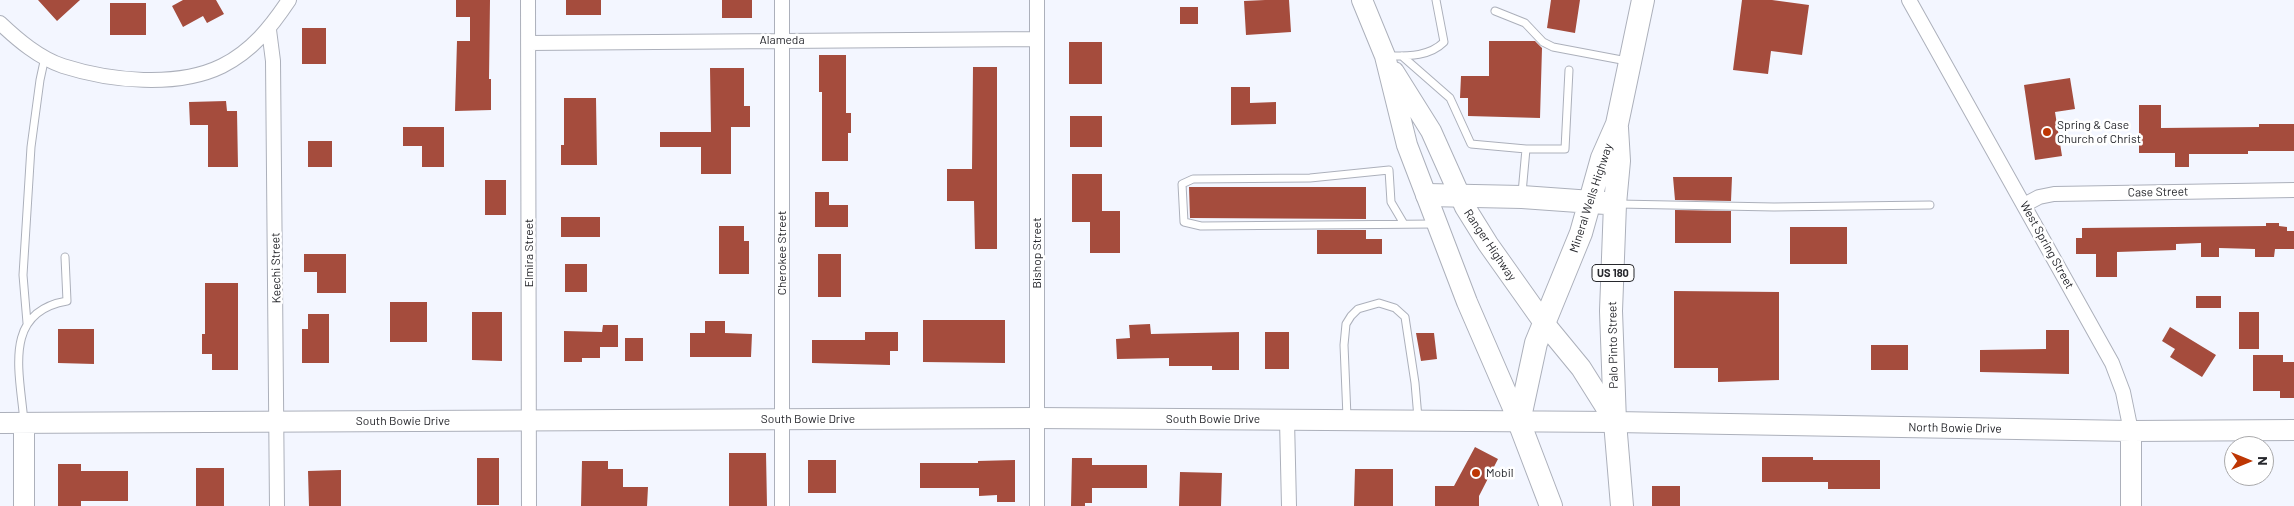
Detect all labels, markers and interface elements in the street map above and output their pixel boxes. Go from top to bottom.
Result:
street label: Alameda [759,33,805,47]
place label: Spring & Case Church of Christ [2057,118,2141,146]
marker: Spring & Case Church of Christ [2041,126,2053,138]
street label: Mineral Wells Highway [1567,142,1615,254]
street label: Case Street [2128,184,2188,200]
street label: West Spring Street [2017,199,2077,291]
street label: Ranger Highway [1461,206,1519,284]
street label: Cherokee Street [775,211,789,295]
street label: Bishop Street [1030,217,1044,289]
street label: Elmira Street [522,219,536,287]
street label: Keechi Street [268,232,284,304]
road number: US 180 [1592,264,1634,282]
street label: Palo Pinto Street [1605,301,1621,389]
street label: South Bowie Drive [761,412,855,426]
street label: South Bowie Drive [1166,412,1260,426]
street label: South Bowie Drive [356,414,450,428]
street label: North Bowie Drive [1908,420,2002,436]
north arrow [2224,436,2274,486]
text: N [2255,456,2272,466]
place label: Mobil [1486,466,1513,480]
marker: Mobil [1470,467,1482,479]

